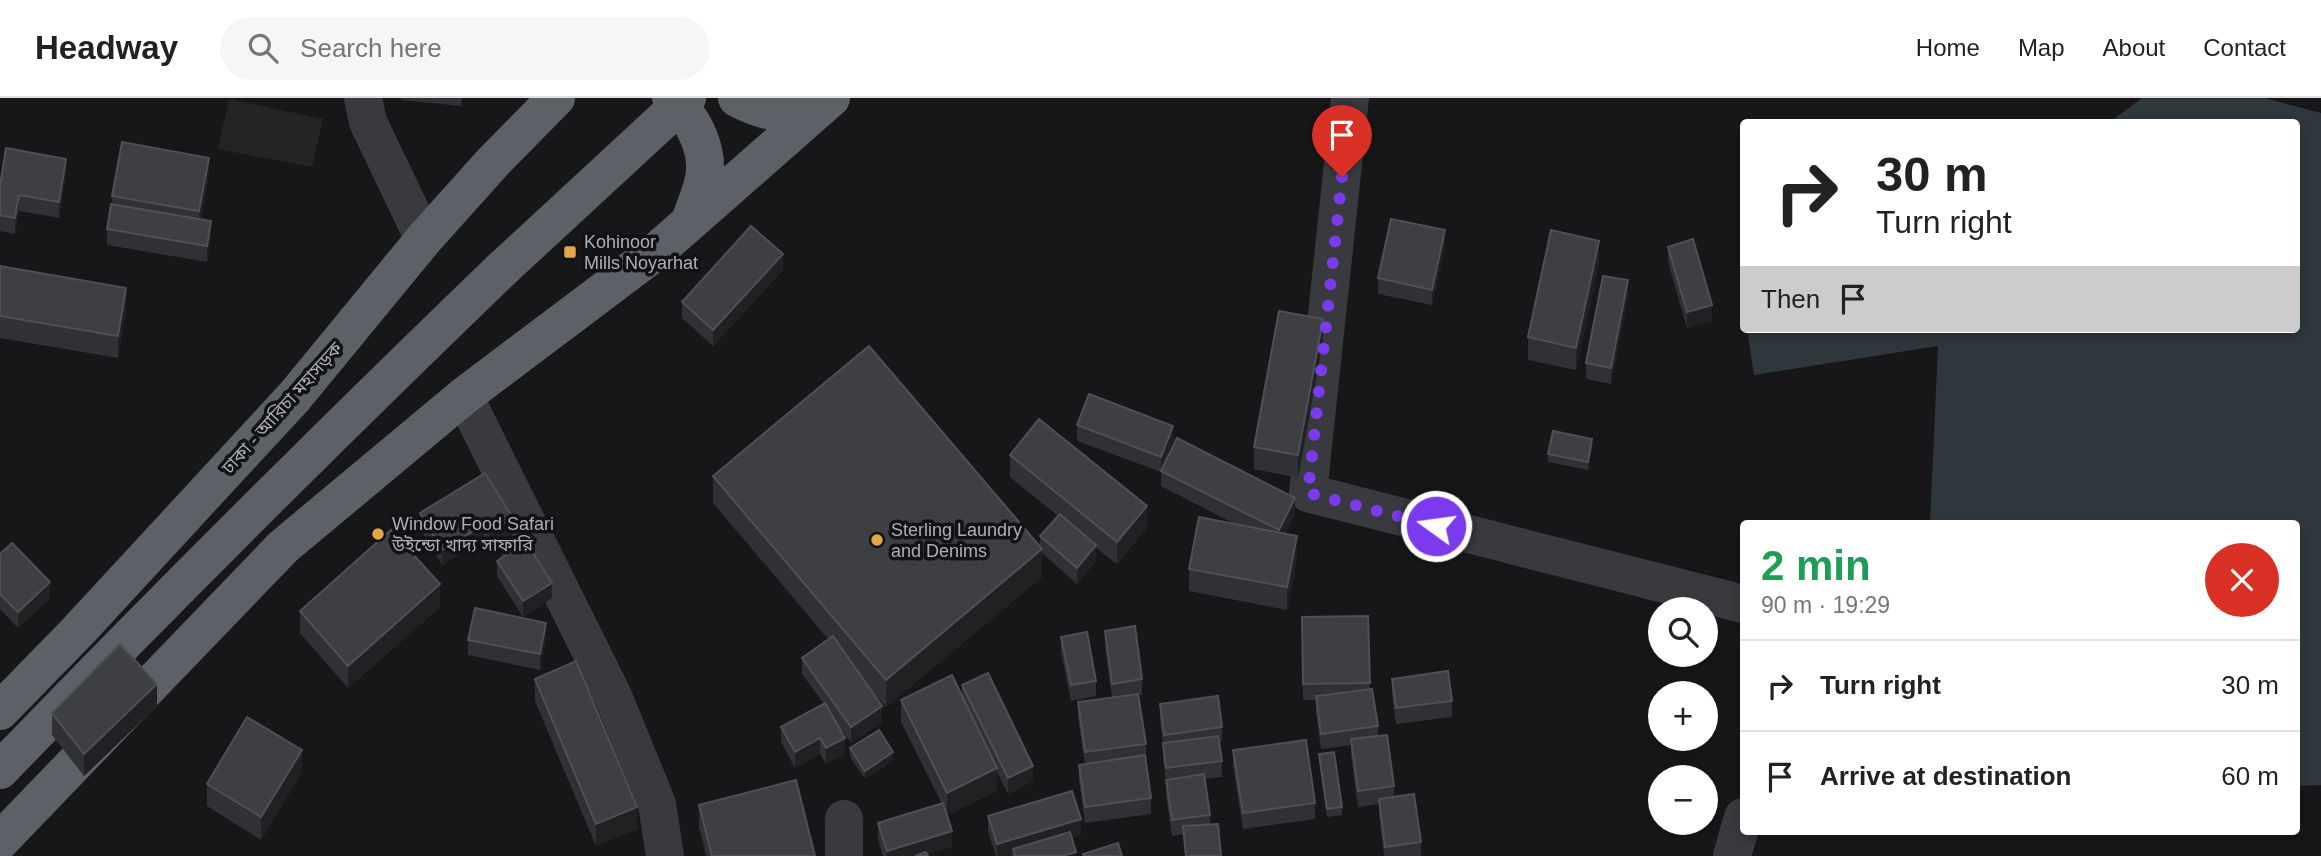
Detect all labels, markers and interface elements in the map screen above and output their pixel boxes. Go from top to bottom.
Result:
search box [220,17,710,80]
text: Headway [35,29,178,66]
icon: search [244,29,282,67]
text: Search here [300,33,442,63]
text: Home [1916,34,1980,61]
text: Map [2018,34,2065,61]
text: About [2103,34,2165,61]
text: Contact [2203,34,2286,61]
pin [1312,105,1372,177]
icon: arrive [1323,116,1361,154]
icon: right [1761,147,1852,238]
text: 30 m [1876,147,1988,201]
text: Turn right [1876,204,2012,240]
place label: Kohinoor Mills Noyarhat [584,232,698,273]
marker: Kohinoor Mills Noyarhat [562,244,578,260]
icon: arrive [1834,280,1872,318]
text: Then [1761,284,1820,314]
street label: ঢাকা - আরিচা মহাসড়ক [217,338,347,479]
position arrow [1399,489,1473,563]
place label: Window Food Safari উইন্ডো খাদ্য সাফারি [391,514,554,555]
place label: Sterling Laundry and Denims [891,520,1022,561]
marker: Window Food Safari উইন্ডো খাদ্য সাফারি [370,526,386,542]
marker: Sterling Laundry and Denims [869,532,885,548]
text: 2 min [1761,542,1871,589]
button: close [2205,543,2279,617]
text: 90 m · 19:29 [1761,592,1890,618]
map controls [1648,597,1718,835]
button: search [1648,597,1718,667]
icon: right [1761,667,1799,705]
text: Turn right [1820,670,1941,700]
text: 30 m [2221,670,2279,700]
button: + [1648,681,1718,751]
icon: arrive [1761,758,1799,796]
text: Arrive at destination [1820,761,2071,791]
text: 60 m [2221,761,2279,791]
button: − [1648,765,1718,835]

